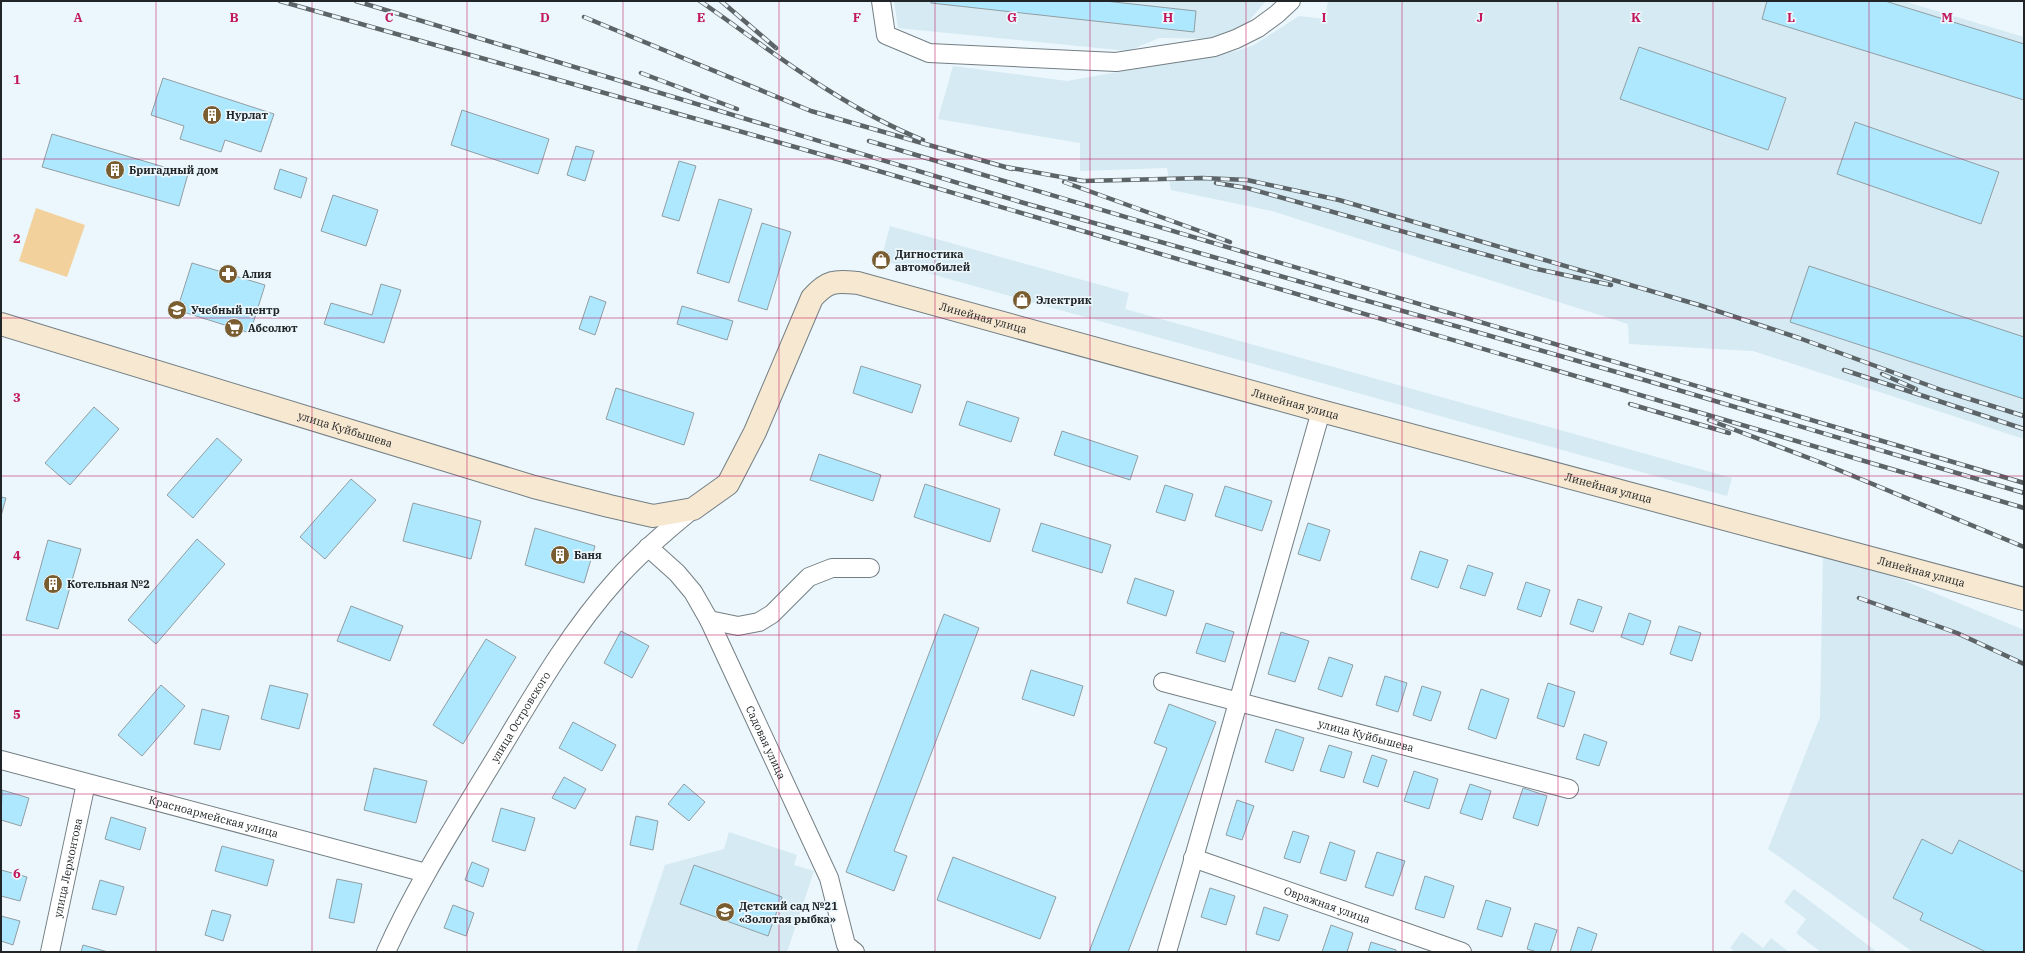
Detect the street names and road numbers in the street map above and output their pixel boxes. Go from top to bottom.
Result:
street label: Линейная улица [938,299,1028,336]
street label: Линейная улица [1250,385,1341,423]
street label: улица Куйбышева [296,408,394,450]
street label: Линейная улица [1563,469,1654,506]
street label: Линейная улица [1876,553,1967,590]
street label: улица Островского [487,669,553,765]
street label: Садовая улица [743,703,789,781]
street label: улица Куйбышева [1317,716,1415,755]
street label: Красноармейская улица [147,793,280,840]
street label: улица Лермонтова [51,817,85,919]
street label: Овражная улица [1282,883,1372,926]

